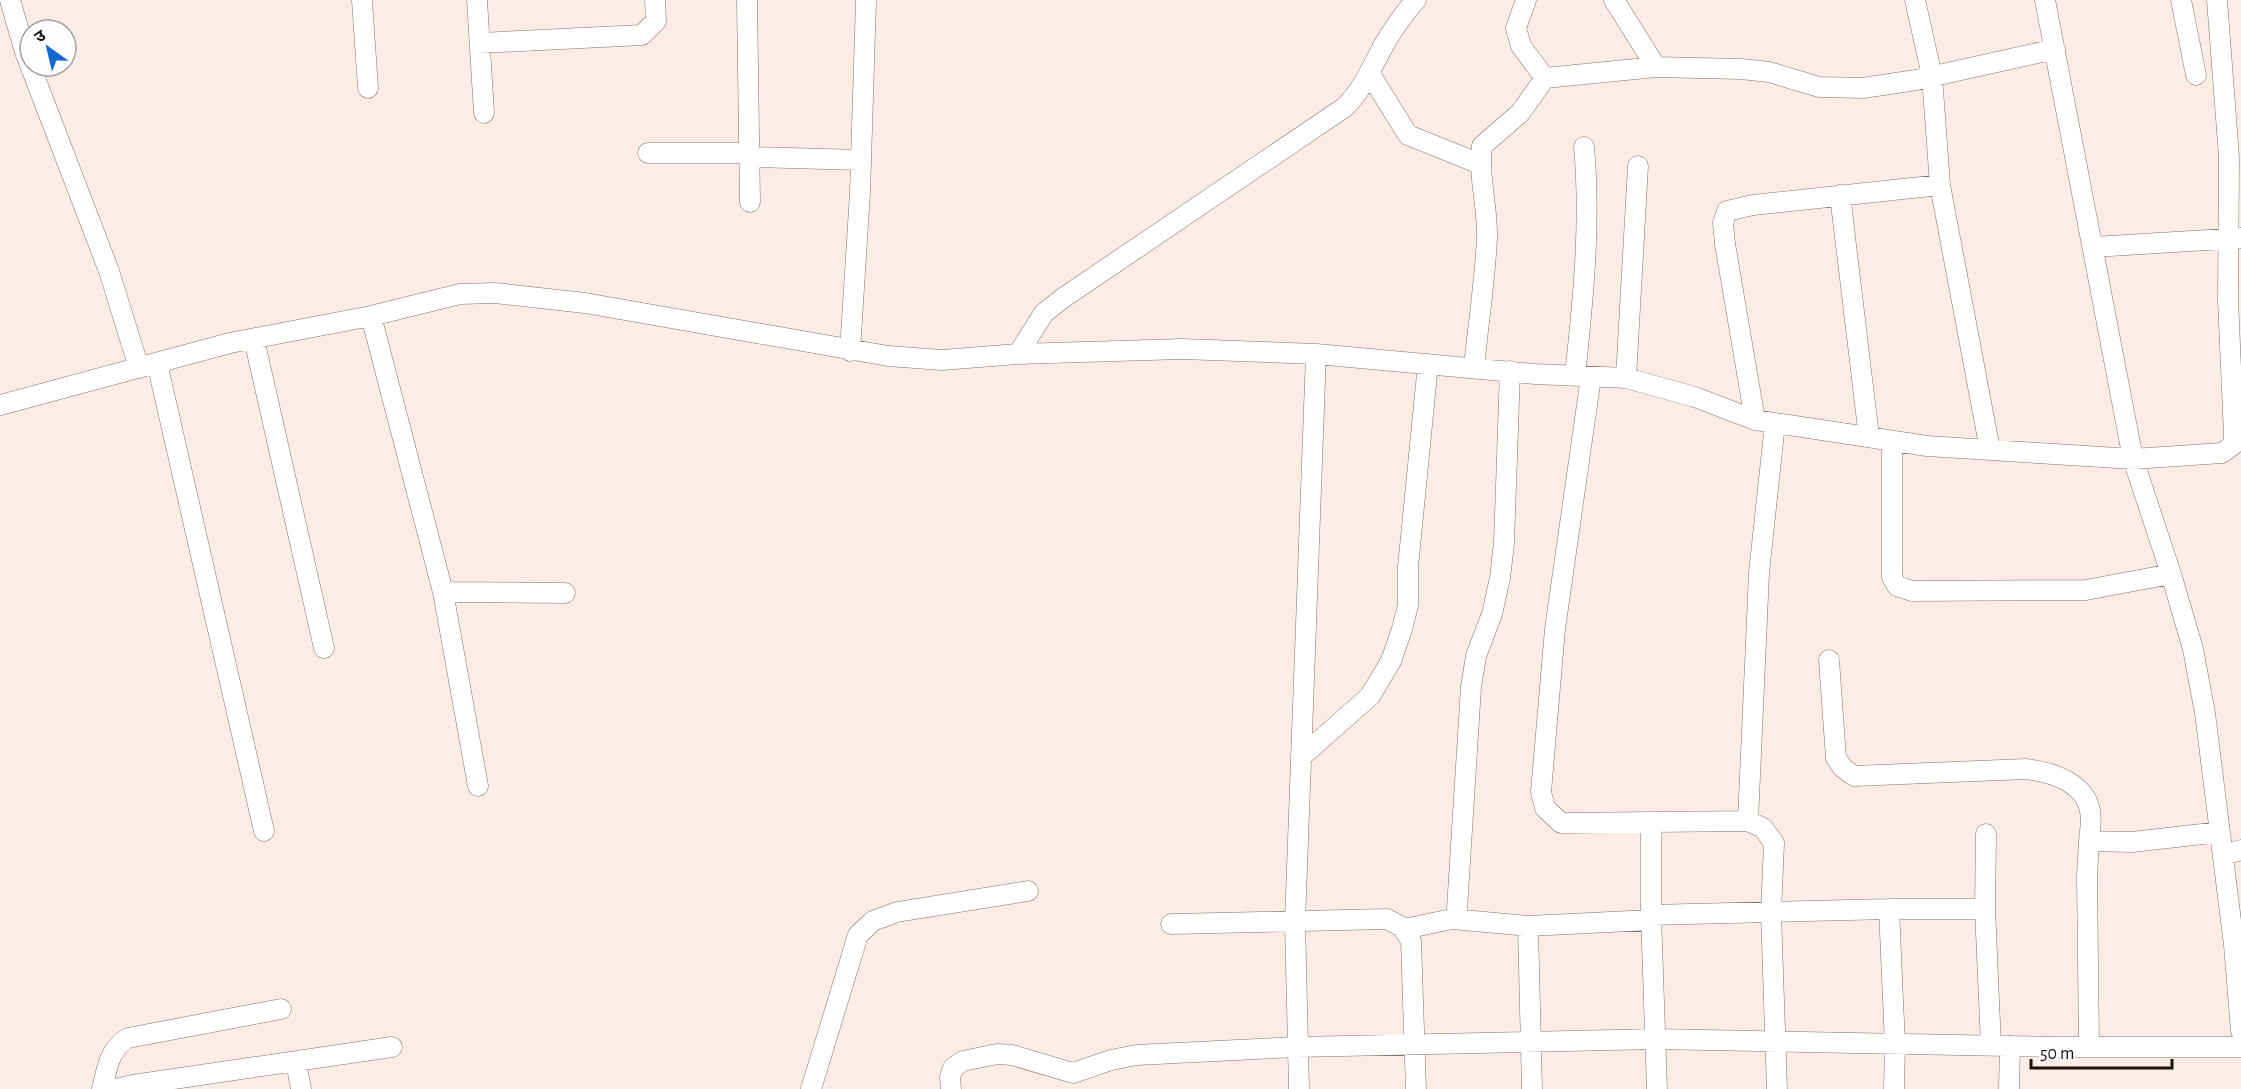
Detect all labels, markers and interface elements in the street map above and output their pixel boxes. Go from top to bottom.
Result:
north arrow [18,18,78,78]
text: उ [32,27,49,46]
scale bar [2031,1032,2172,1070]
text: 50 m [2040,1045,2074,1063]

